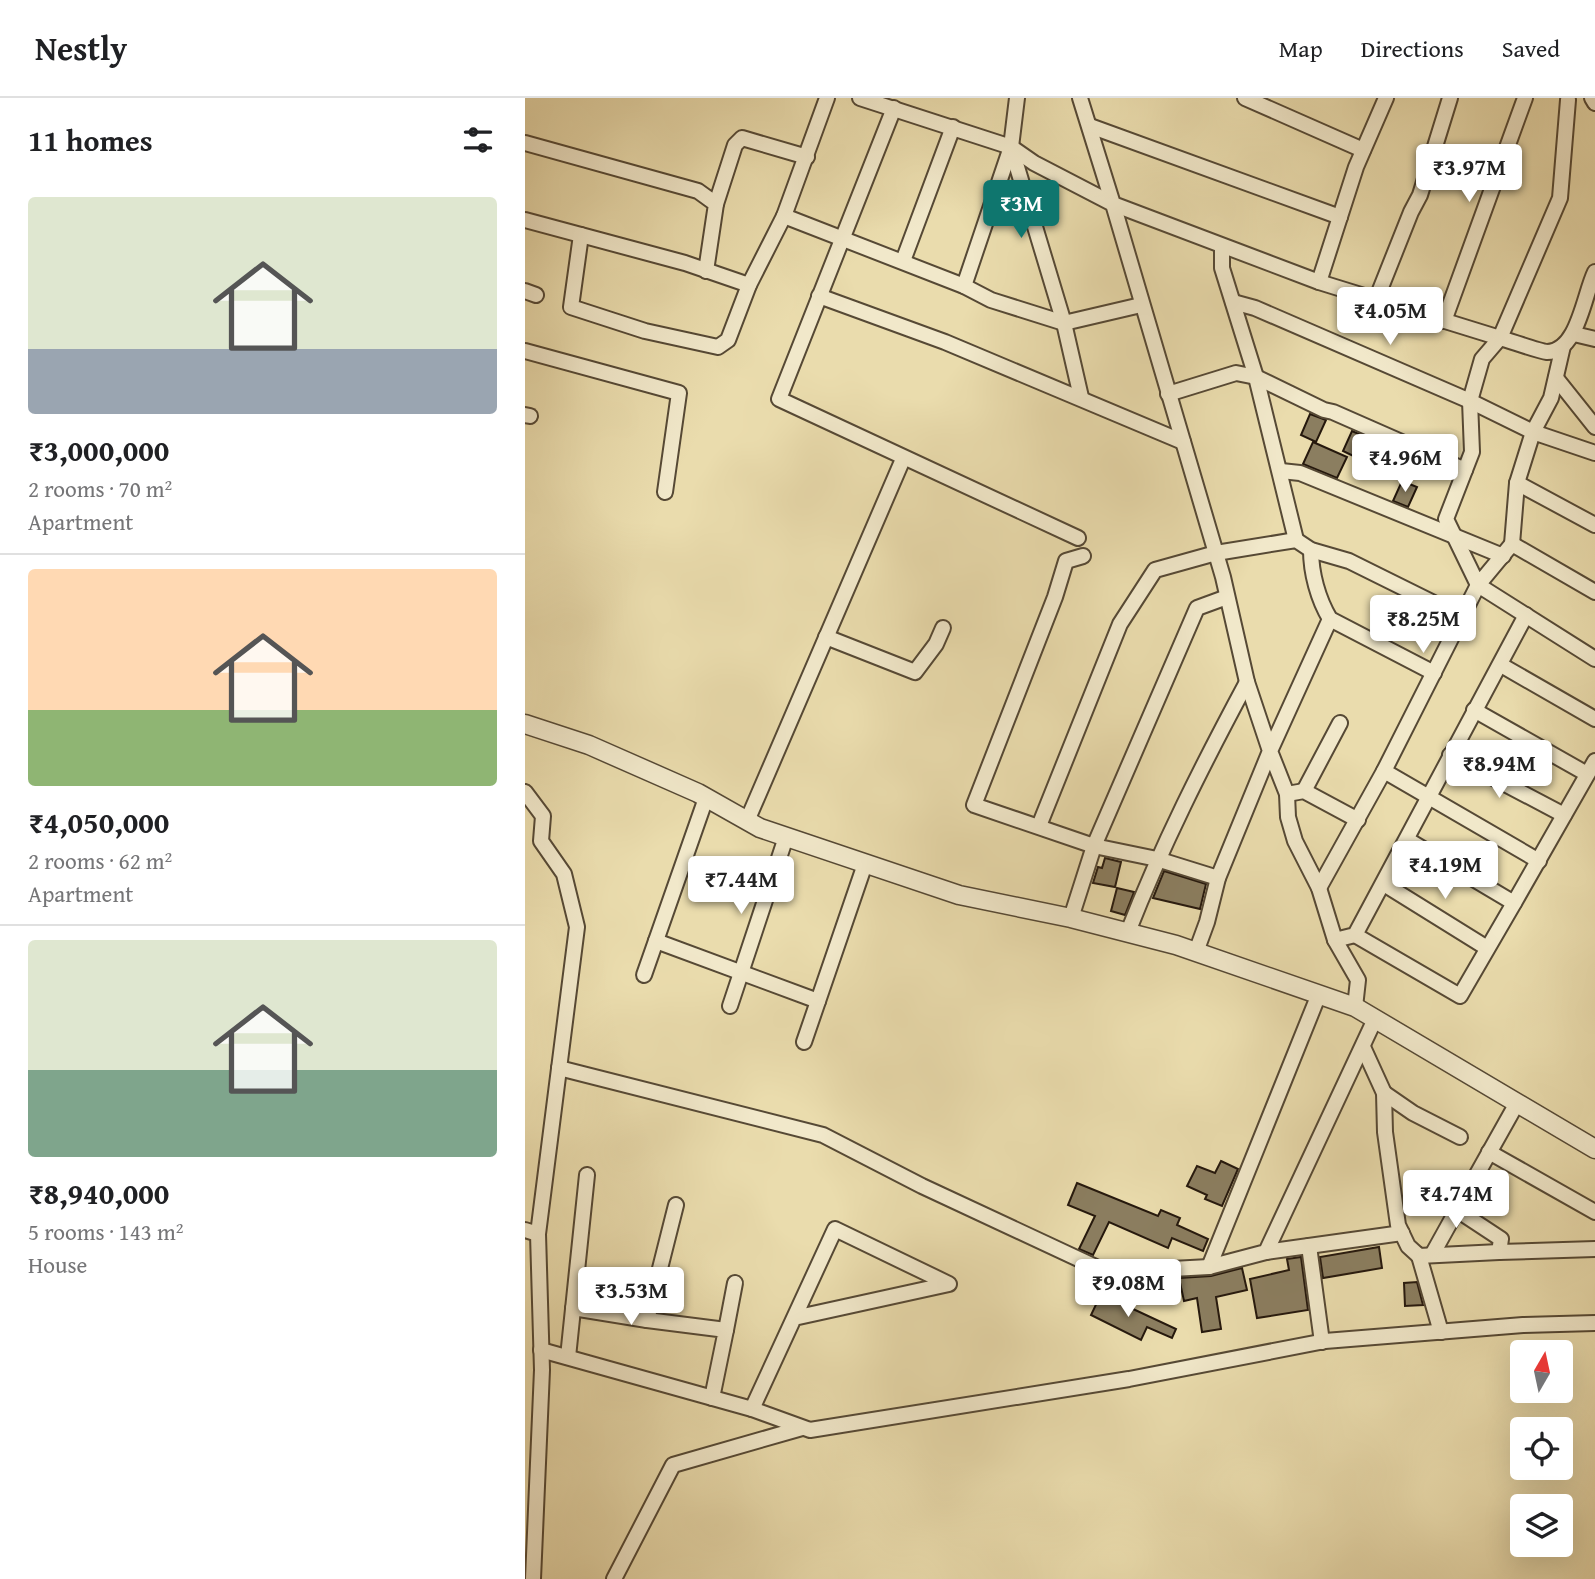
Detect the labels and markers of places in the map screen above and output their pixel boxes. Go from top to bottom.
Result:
pin: ₹3.97M [1412,144,1526,204]
pin: ₹3M [987,180,1055,240]
pin: ₹4.05M [1333,288,1447,347]
pin: ₹4.96M [1348,434,1462,494]
pin: ₹8.25M [1366,596,1480,655]
pin: ₹8.94M [1442,740,1556,800]
pin: ₹4.19M [1388,842,1502,901]
pin: ₹7.44M [684,856,798,916]
pin: ₹4.74M [1399,1170,1513,1230]
pin: ₹9.08M [1071,1260,1185,1319]
pin: ₹3.53M [574,1268,688,1327]

